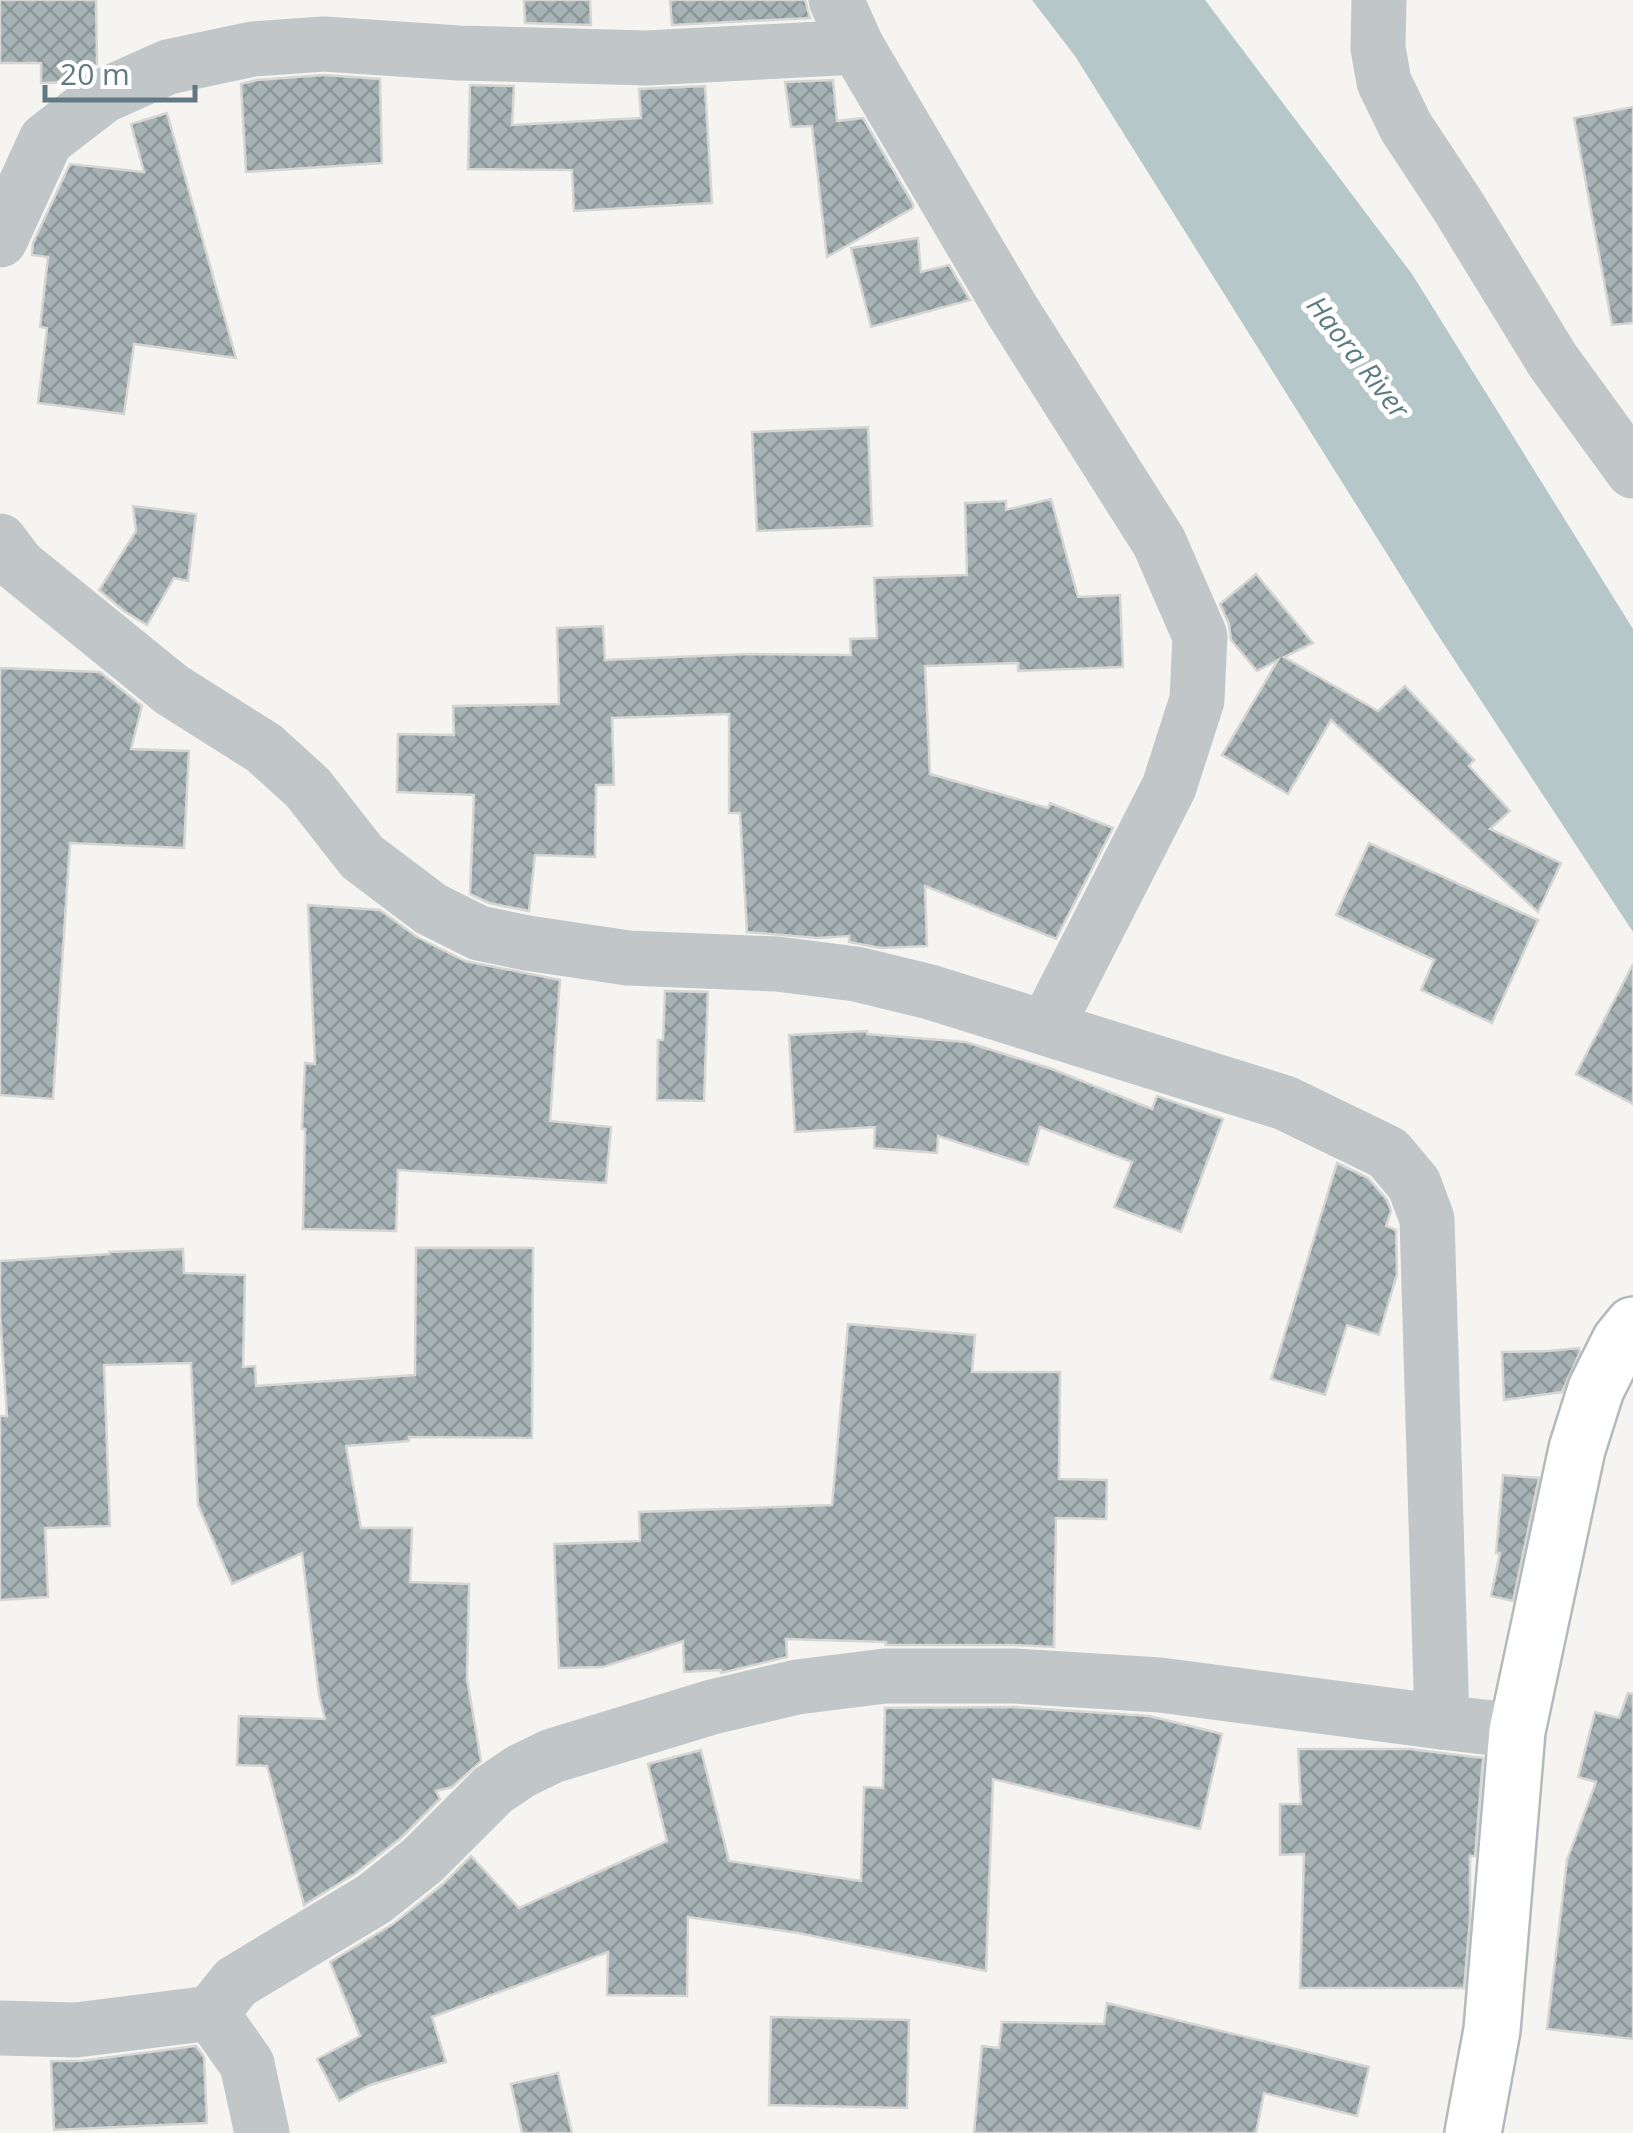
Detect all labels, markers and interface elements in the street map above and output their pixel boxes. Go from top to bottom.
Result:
scale bar [45,40,195,102]
text: 20 m [60,53,130,94]
water label: Haora River [1299,287,1419,426]

